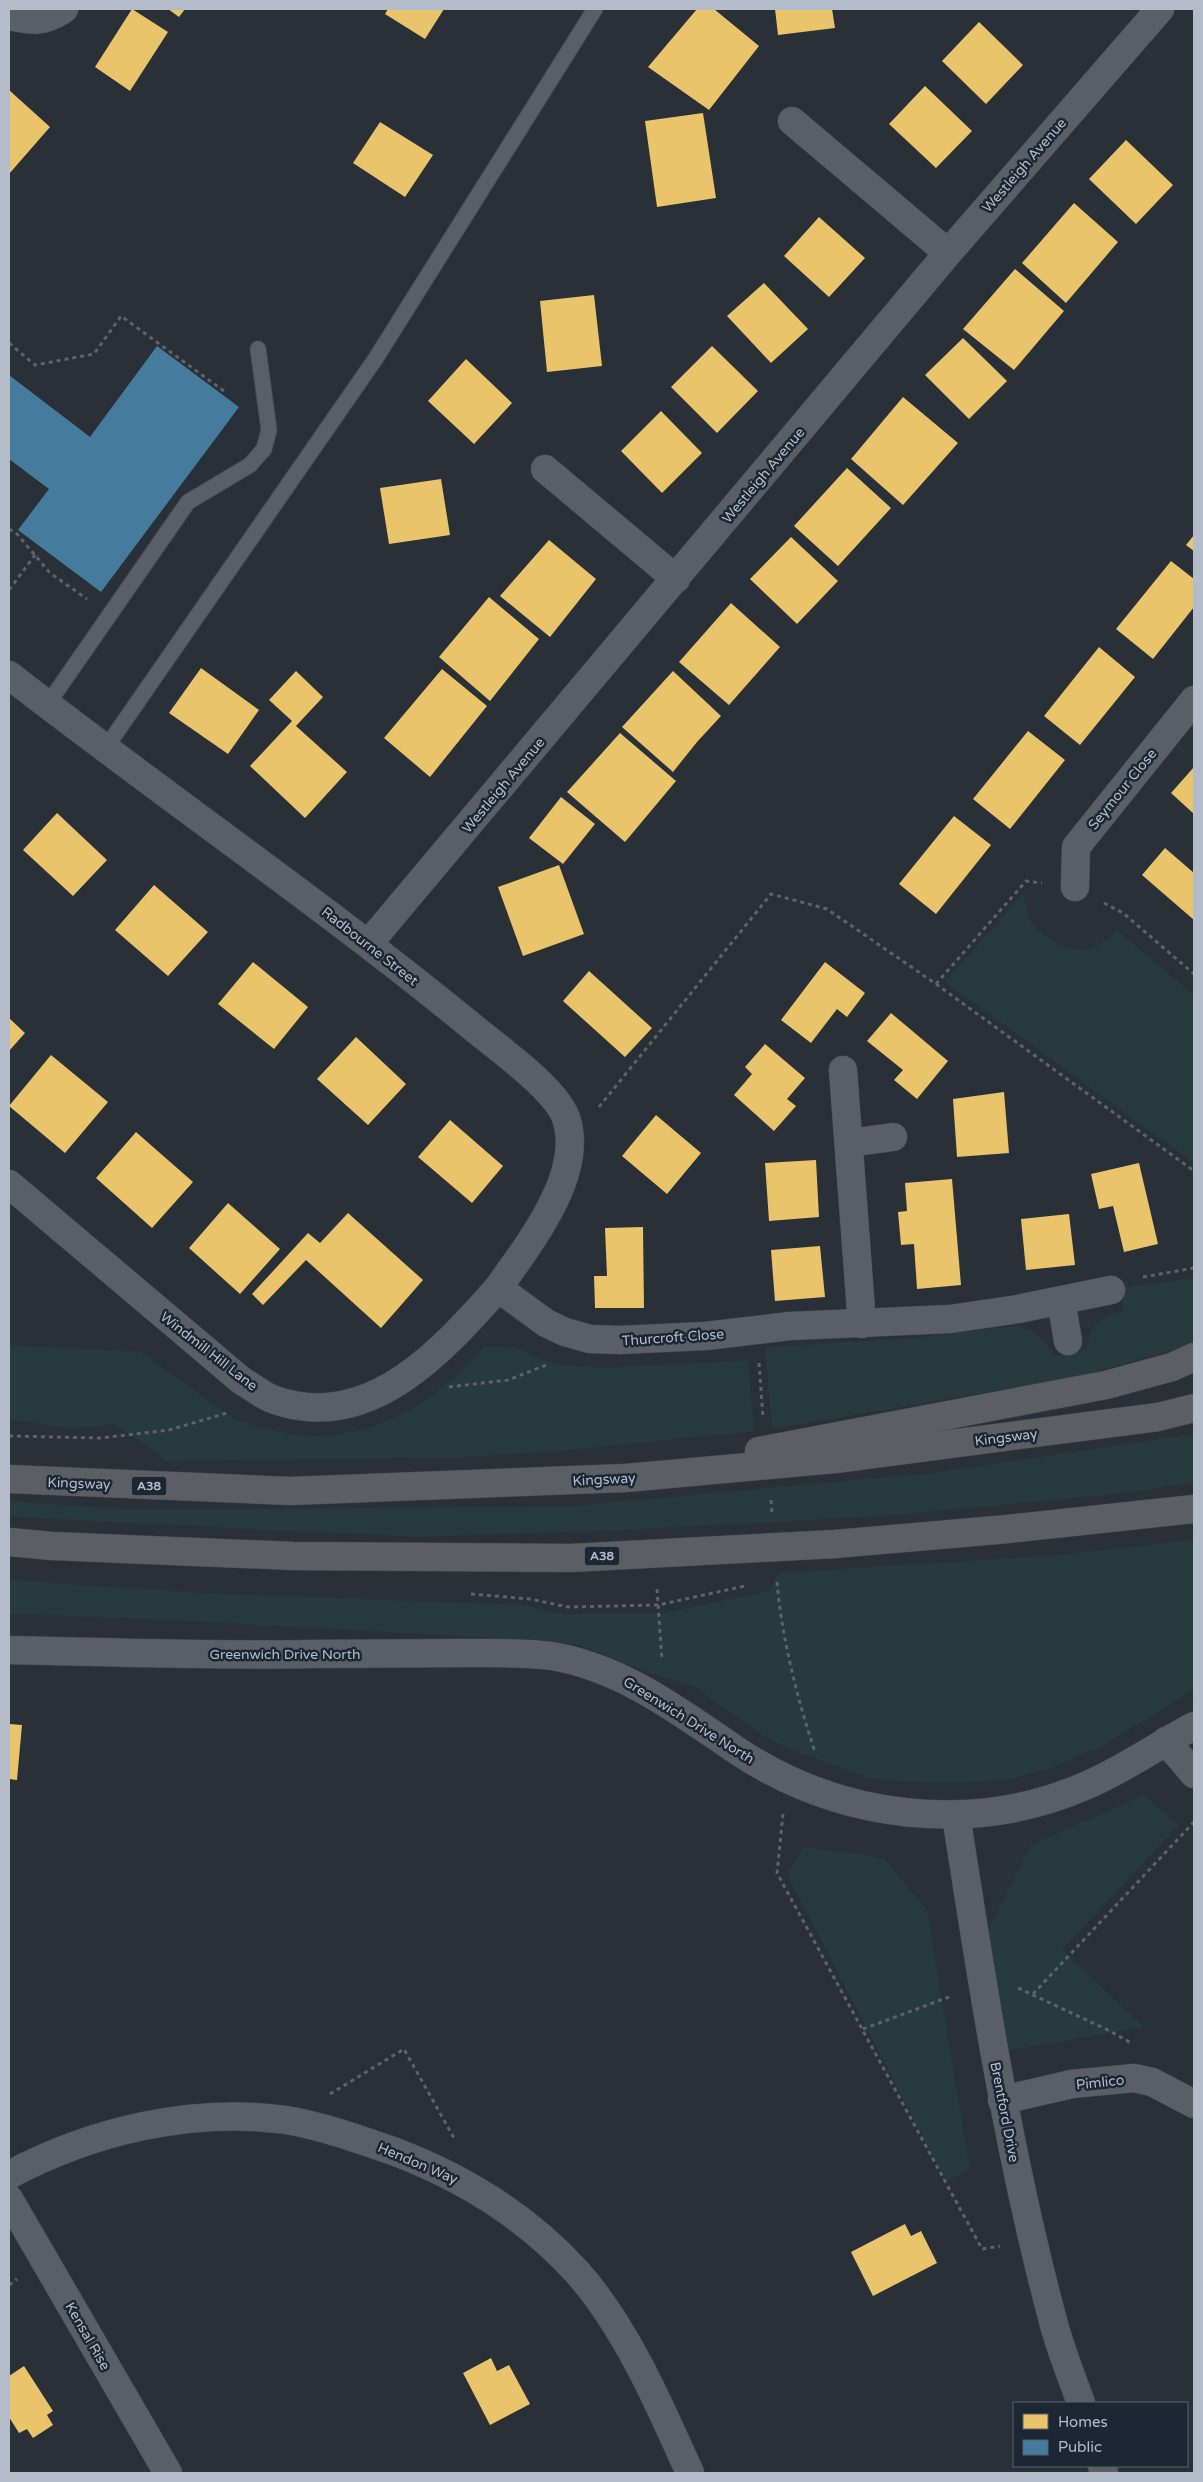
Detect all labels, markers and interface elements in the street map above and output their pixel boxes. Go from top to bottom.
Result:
street label: Westleigh Avenue [979,115,1070,216]
street label: Westleigh Avenue [718,424,808,527]
street label: Westleigh Avenue [458,734,548,837]
street label: Seymour Close [1085,745,1160,833]
street label: Radbourne Street [318,903,422,990]
street label: Windmill Hill Lane [157,1308,261,1395]
street label: Thurcroft Close [621,1325,725,1350]
street label: Kingsway [974,1425,1039,1450]
street label: Kingsway [572,1469,636,1490]
street label: Kingsway [47,1474,111,1493]
road number: A38 [132,1476,166,1495]
road number: A38 [584,1546,620,1565]
street label: Greenwich Drive North [209,1646,361,1663]
street label: Greenwich Drive North [620,1673,757,1768]
street label: Brentford Drive [986,2060,1023,2164]
street label: Pimlico [1075,2072,1125,2093]
street label: Hendon Way [375,2139,461,2188]
street label: Kensal Rise [61,2299,114,2373]
legend [1013,2402,1188,2467]
text: Homes [1058,2413,1108,2431]
text: Public [1058,2438,1102,2456]

